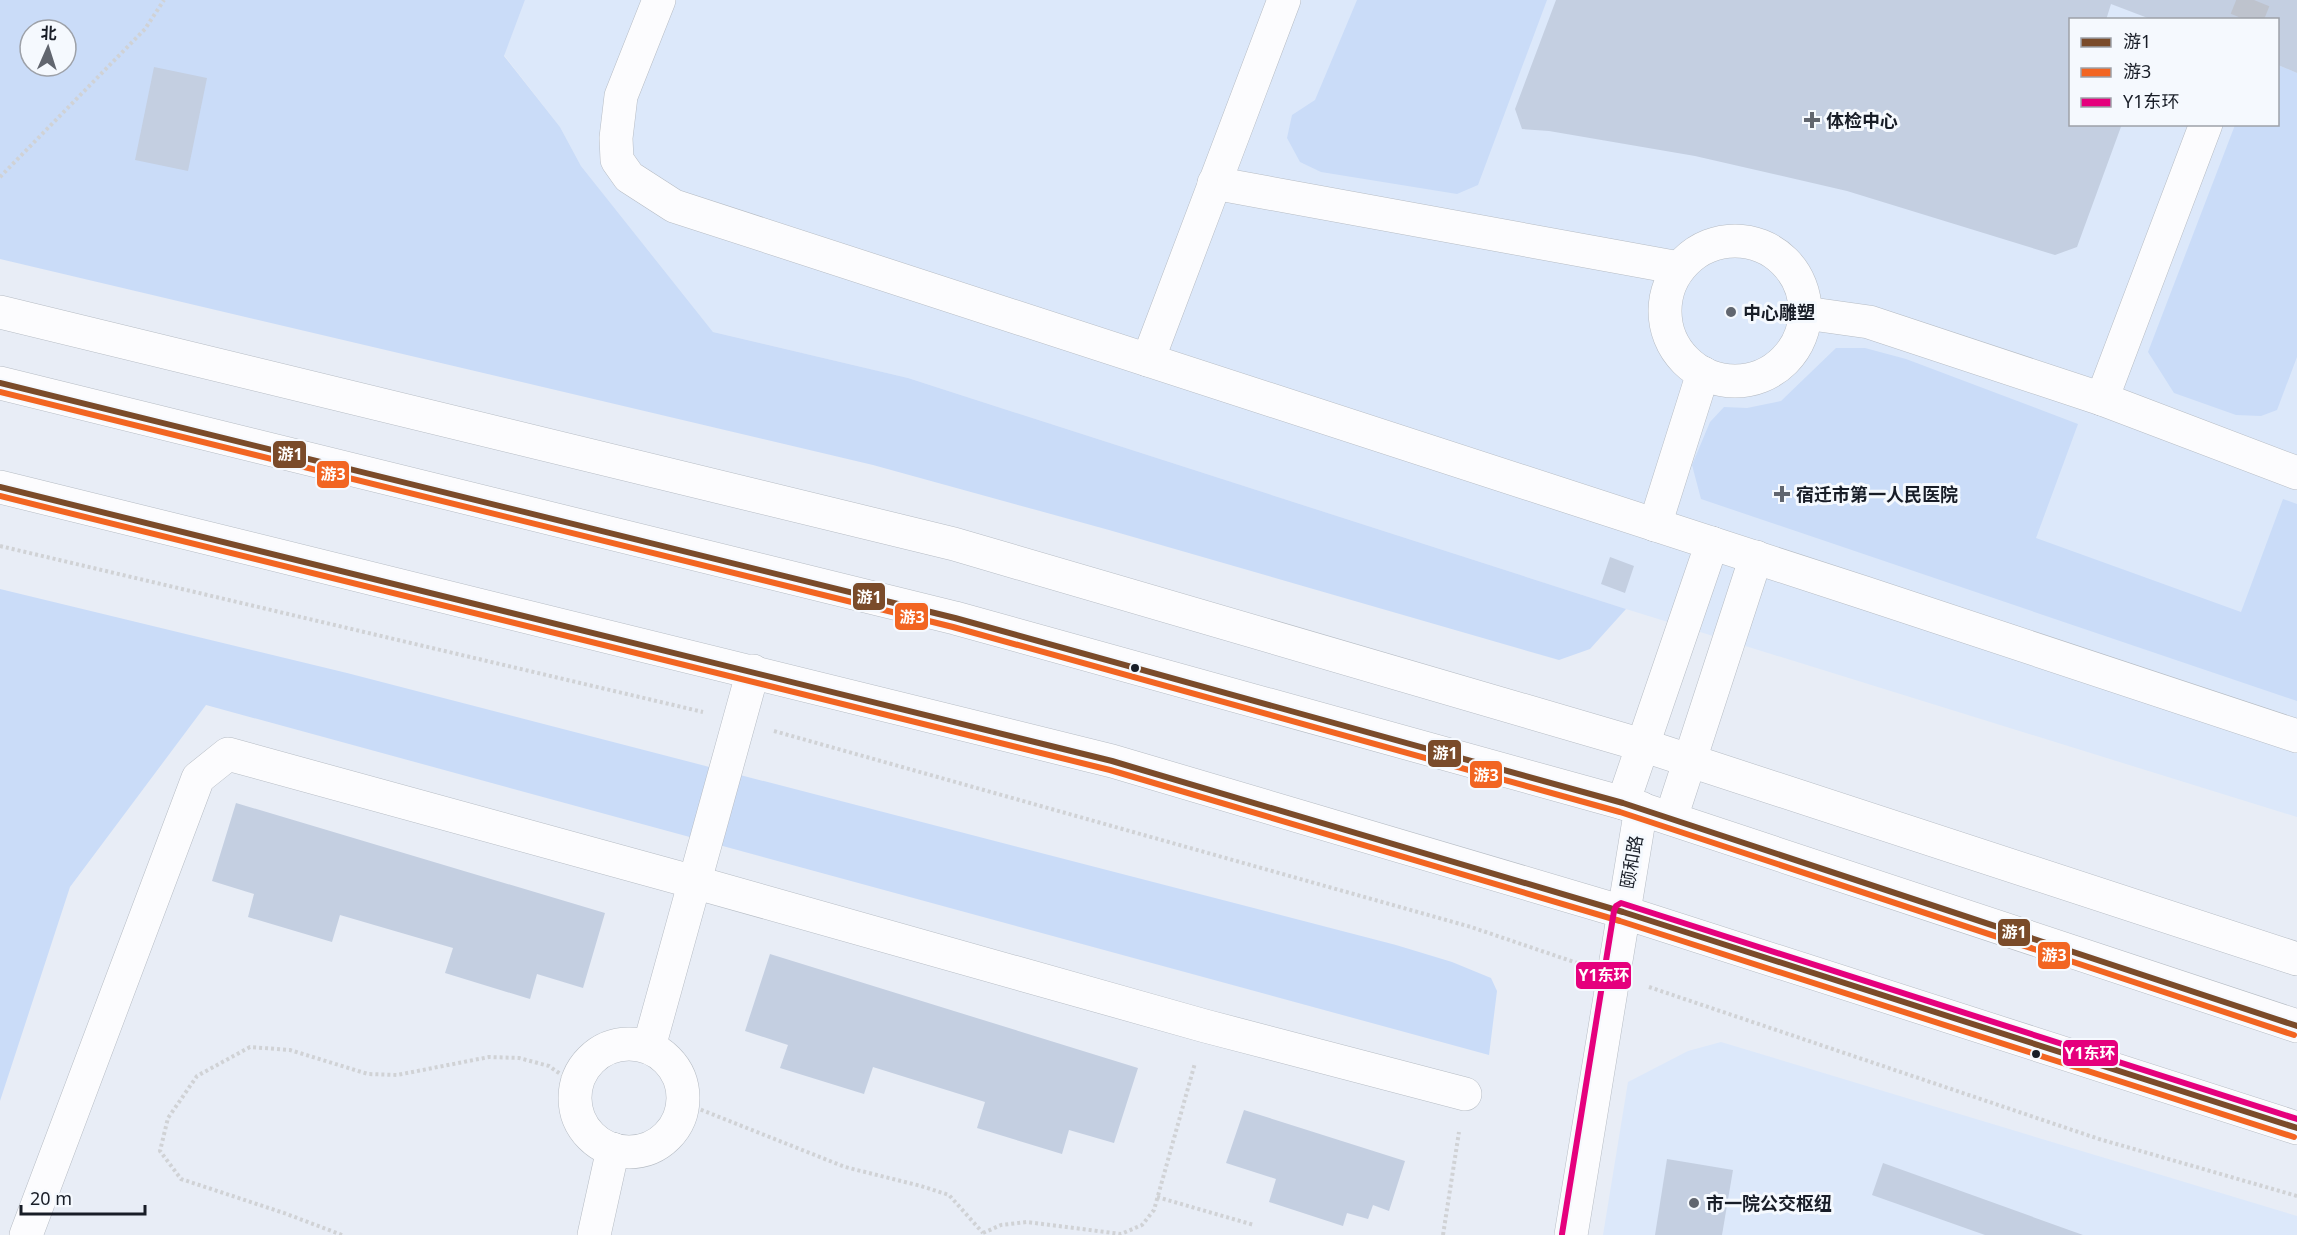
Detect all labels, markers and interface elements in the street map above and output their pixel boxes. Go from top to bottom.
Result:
north arrow [18,18,78,78]
legend [2069,18,2279,126]
text: 北 [40,22,57,44]
text: 游1 [2123,29,2151,53]
text: 游3 [2123,59,2151,83]
text: Y1东环 [2123,89,2179,113]
place label: 体检中心 [1826,108,1898,132]
marker: 体检中心 [1803,111,1821,129]
place label: 中心雕塑 [1743,300,1815,324]
marker: 中心雕塑 [1724,305,1738,319]
line badge: 游1 [272,440,307,469]
text: 游1 [277,443,303,465]
line badge: 游3 [316,460,350,489]
text: 游3 [320,463,346,485]
place label: 宿迁市第一人民医院 [1796,482,1958,506]
marker: 宿迁市第一人民医院 [1773,485,1791,503]
line badge: 游1 [852,582,886,611]
text: 游1 [856,586,882,608]
line badge: 游3 [894,602,929,631]
text: 游3 [899,606,925,628]
unlabelled marker [1129,662,1141,674]
line badge: 游1 [1427,739,1462,768]
text: 游1 [1432,742,1458,764]
line badge: 游3 [1469,760,1503,789]
text: 游3 [1473,764,1499,786]
street label: 颐和路 [1614,833,1648,891]
line badge: 游1 [1997,918,2031,947]
text: 游1 [2001,921,2027,943]
line badge: 游3 [2037,941,2071,970]
text: 游3 [2041,944,2067,966]
line badge: Y1东环 [1575,961,1632,990]
text: Y1东环 [1578,964,1630,986]
line badge: Y1东环 [2062,1039,2119,1067]
text: Y1东环 [2064,1042,2116,1064]
unlabelled marker [2030,1048,2042,1060]
scale bar [21,1178,146,1216]
text: 20 m [30,1186,72,1210]
place label: 市一院公交枢纽 [1706,1191,1832,1215]
marker: 市一院公交枢纽 [1687,1196,1701,1210]

